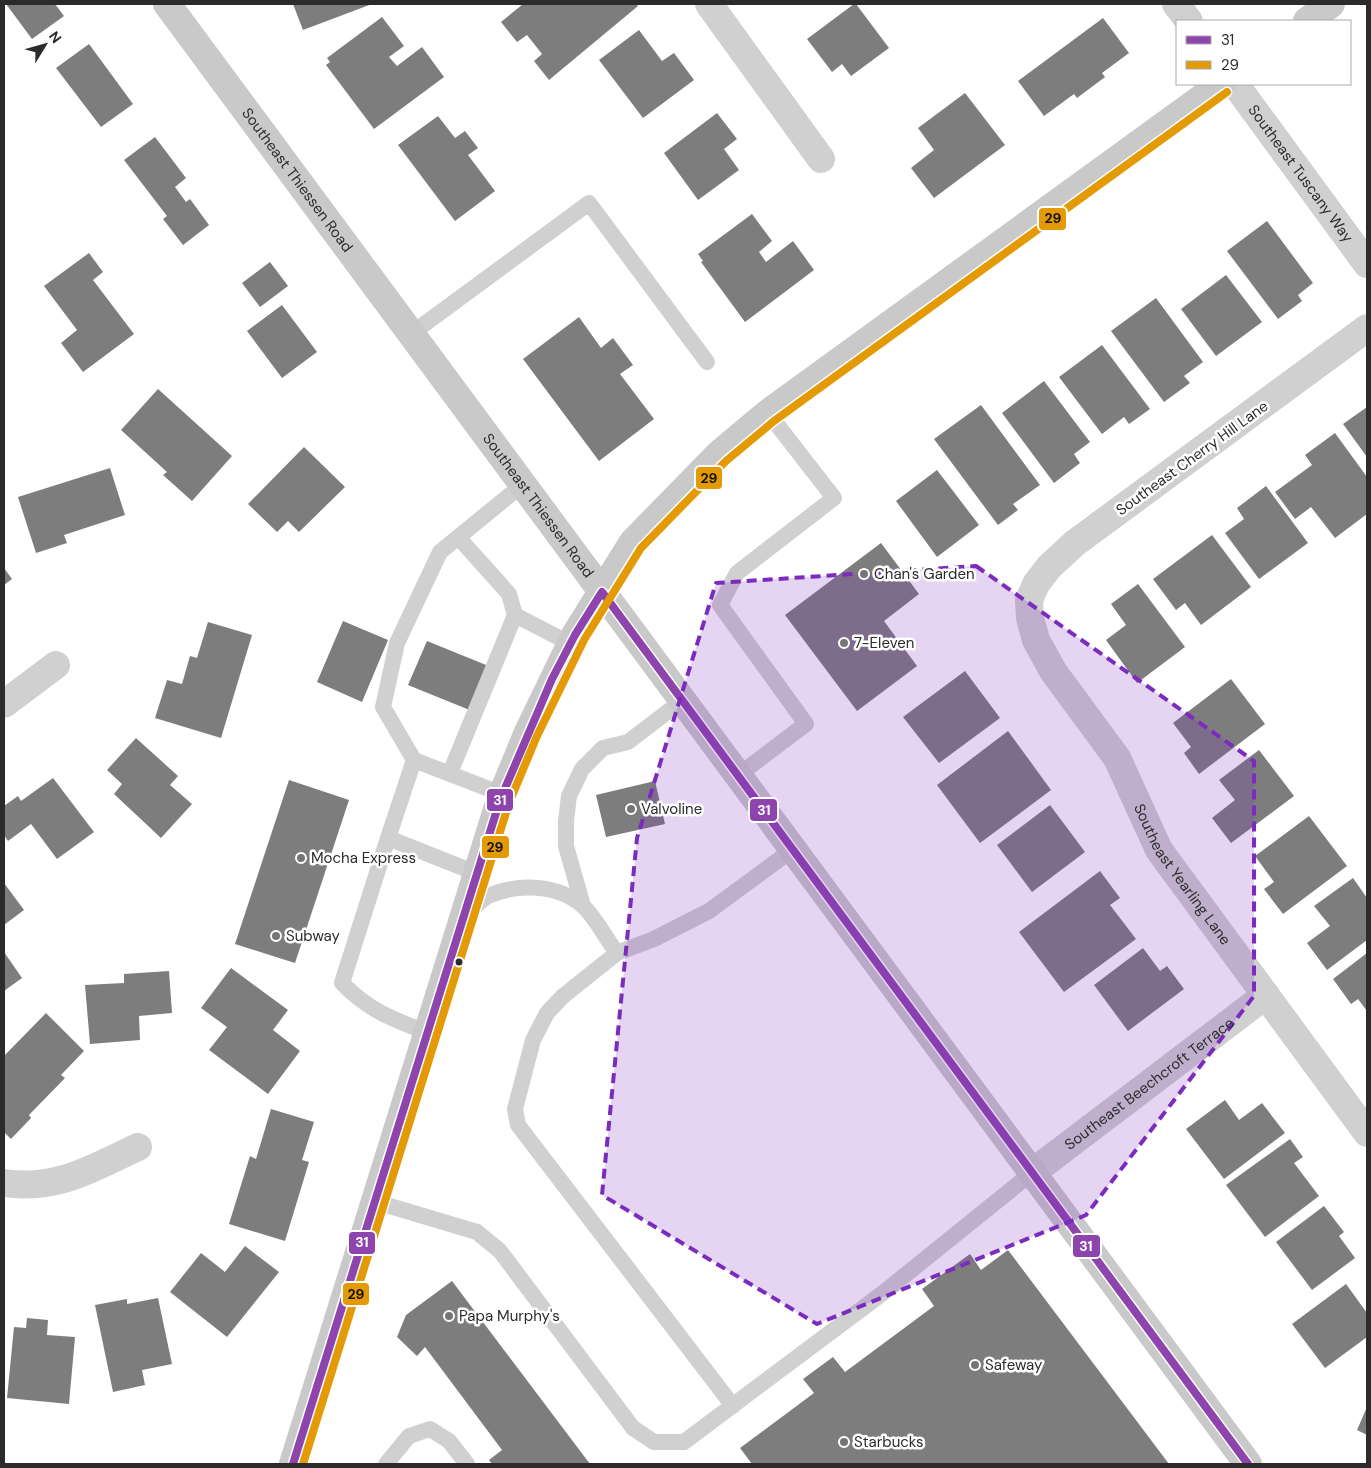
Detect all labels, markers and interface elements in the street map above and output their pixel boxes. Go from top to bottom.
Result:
north arrow [20,20,70,70]
legend [1176,20,1351,85]
text: N [45,28,66,47]
text: 31 [1221,30,1234,50]
text: 29 [1221,55,1239,75]
street label: Southeast Tuscany Way [1244,101,1358,247]
street label: Southeast Thiessen Road [237,104,357,256]
line badge: 29 [1038,207,1067,231]
text: 29 [1045,209,1062,227]
street label: Southeast Cherry Hill Lane [1112,396,1272,520]
street label: Southeast Thiessen Road [478,429,598,582]
line badge: 29 [695,466,723,490]
text: 29 [701,469,718,487]
place label: Chan's Garden [874,564,975,584]
marker: Chan's Garden [858,568,870,580]
place label: 7-Eleven [854,633,914,653]
marker: 7-Eleven [838,637,850,649]
line badge: 31 [486,788,514,812]
text: 31 [493,791,507,809]
line badge: 31 [749,798,778,822]
place label: Valvoline [641,799,702,819]
street label: Southeast Yearling Lane [1129,800,1235,949]
text: 31 [757,801,771,819]
marker: Valvoline [625,803,637,815]
line badge: 29 [481,835,510,859]
text: 29 [487,838,504,856]
place label: Mocha Express [311,848,416,868]
marker: Mocha Express [295,852,307,864]
place label: Subway [286,926,341,946]
marker: Subway [270,930,282,942]
unlabelled marker [454,957,464,967]
street label: Southeast Beechcroft Terrace [1061,1013,1238,1154]
line badge: 31 [348,1231,376,1255]
text: 31 [355,1233,369,1251]
line badge: 31 [1072,1234,1101,1258]
text: 31 [1079,1237,1093,1255]
line badge: 29 [342,1282,370,1306]
text: 29 [348,1285,365,1303]
place label: Papa Murphy's [459,1306,560,1326]
marker: Papa Murphy's [443,1310,455,1322]
place label: Safeway [985,1355,1043,1375]
marker: Safeway [969,1359,981,1371]
place label: Starbucks [854,1432,924,1452]
marker: Starbucks [838,1436,850,1448]

